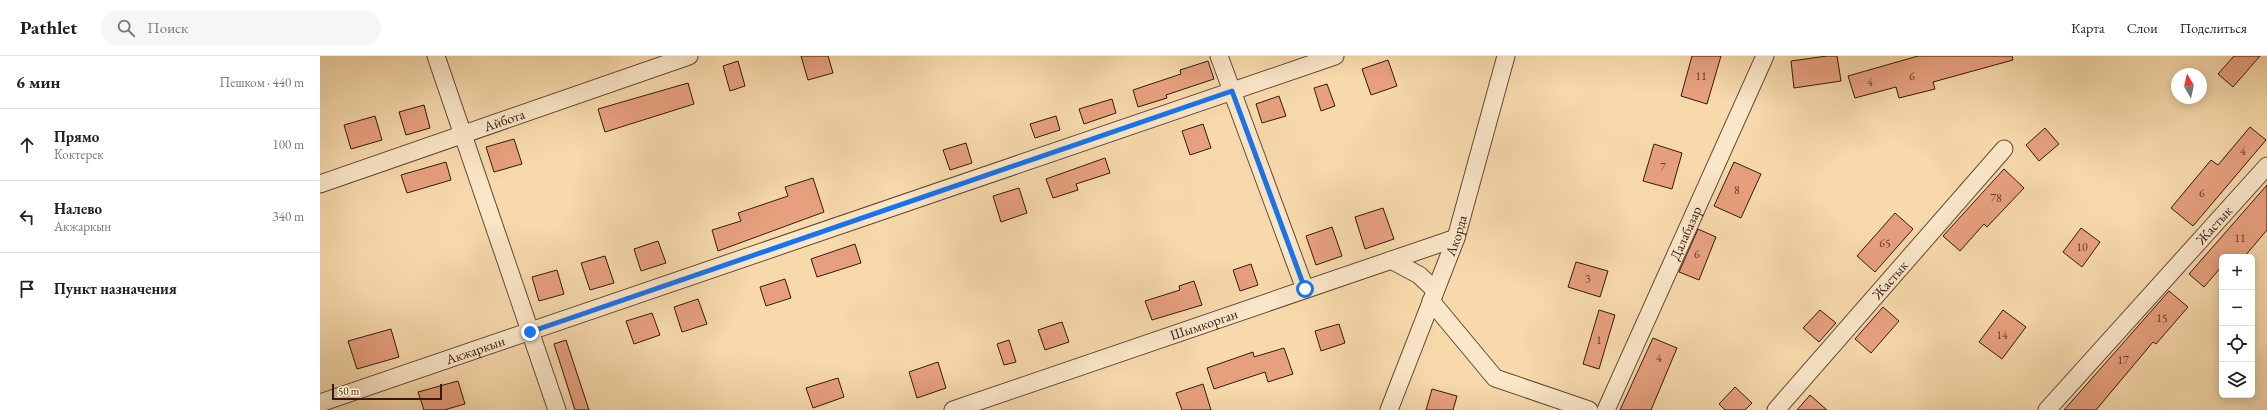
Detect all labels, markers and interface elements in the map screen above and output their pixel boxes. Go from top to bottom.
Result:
search box [101,10,381,46]
text: Pathlet [20,15,77,40]
icon: search [115,17,137,39]
text: Поиск [147,18,188,37]
text: Карта [2071,19,2105,37]
text: Слои [2127,19,2158,37]
text: Поделиться [2180,19,2247,37]
house number: 11 [1695,68,1707,84]
house number: 6 [1909,68,1915,84]
north arrow [2171,68,2207,104]
text: 6 мин [16,71,60,93]
text: Пешком · 440 m [220,74,304,91]
house number: 4 [1867,74,1873,90]
street label: Айбота [480,105,527,136]
text: Прямо [54,127,99,146]
icon: ahead [16,134,38,156]
text: 100 m [273,136,304,153]
house number: 4 [2240,143,2246,159]
text: Коктерек [54,146,103,163]
house number: 7 [1660,159,1666,175]
house number: 8 [1734,182,1740,198]
house number: 6 [2199,185,2205,201]
house number: 78 [1990,190,2002,206]
text: Налево [54,199,102,218]
street label: Жастык [2191,202,2236,249]
street label: Далабазар [1665,203,1706,263]
icon: left [16,206,38,228]
text: 340 m [273,208,304,225]
street label: Акорда [1441,213,1471,259]
text: Акжаркын [54,218,111,235]
house number: 11 [2234,230,2246,246]
house number: 65 [1879,235,1891,251]
house number: 10 [2076,239,2088,255]
house number: 6 [1694,246,1700,262]
map controls [2219,254,2255,398]
button: + [2219,254,2255,290]
street label: Жастык [1867,256,1912,304]
house number: 3 [1585,271,1591,287]
icon: arrive [16,278,38,300]
text: Пункт назначения [54,279,177,298]
route start [1296,280,1314,298]
button: − [2219,290,2255,326]
street label: Шымкорган [1168,304,1240,344]
house number: 15 [2156,310,2168,326]
route end [521,323,539,341]
button: locate [2219,326,2255,362]
house number: 14 [1996,327,2008,343]
street label: Акжаркын [442,331,507,369]
house number: 1 [1596,332,1602,348]
house number: 4 [1656,350,1662,366]
house number: 17 [2117,352,2129,368]
button: layers [2219,362,2255,398]
scale bar [332,382,442,401]
text: 50 m [338,384,359,398]

